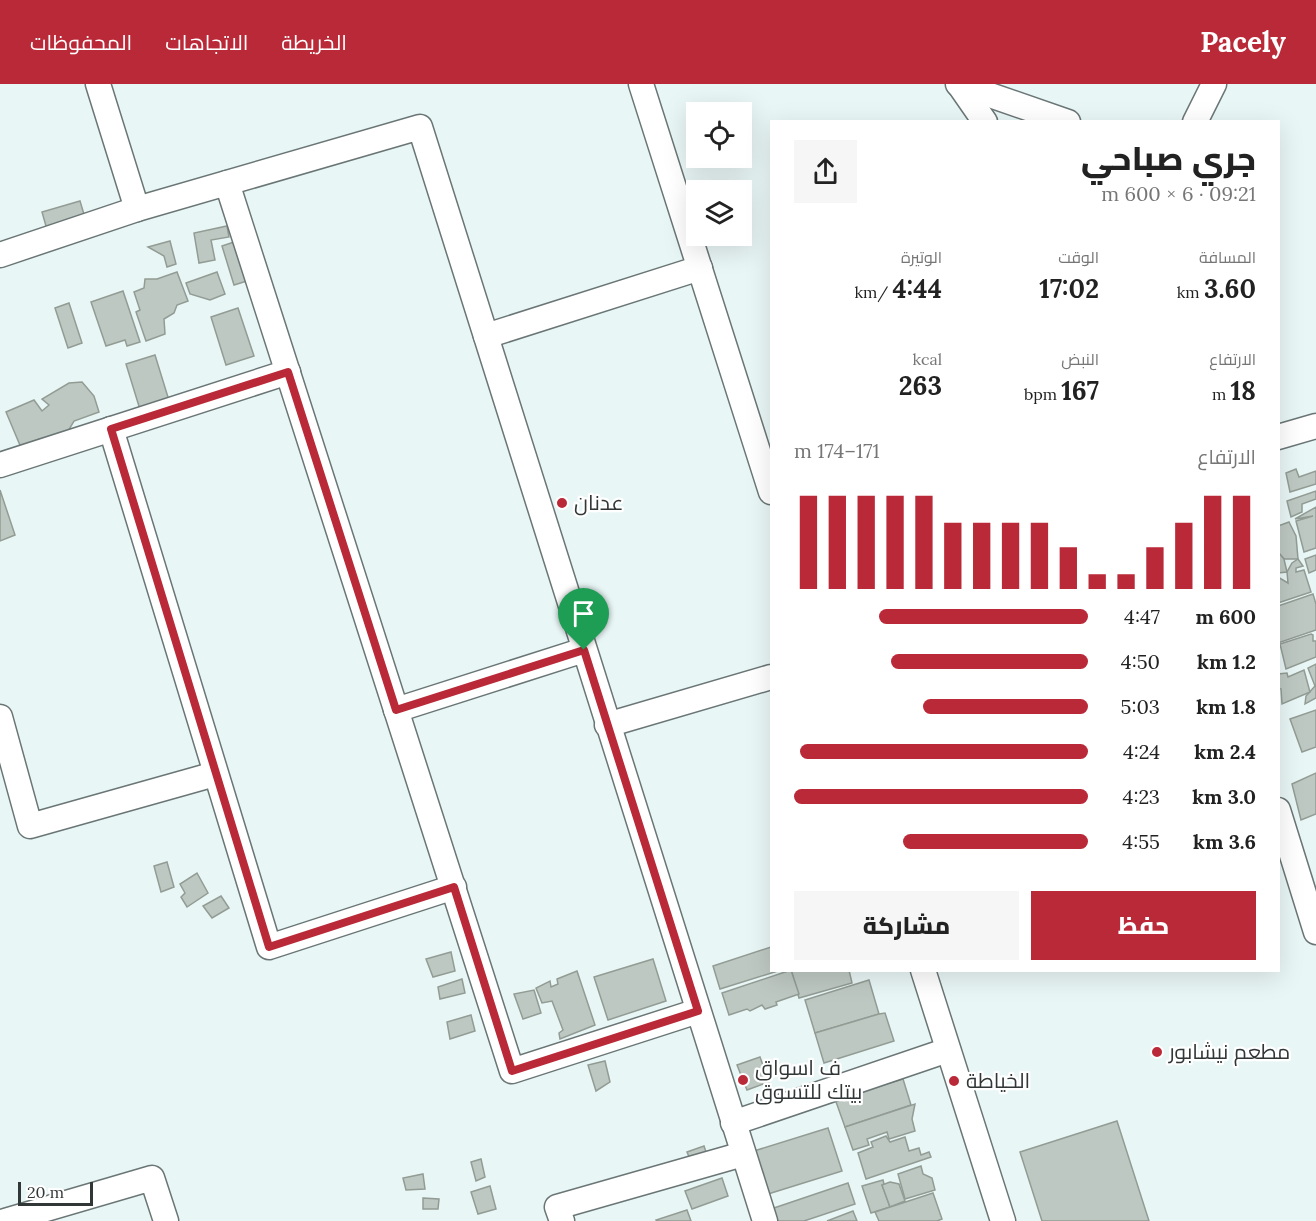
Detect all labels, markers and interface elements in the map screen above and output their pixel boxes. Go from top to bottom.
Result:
text: Pacely [1200,24,1286,60]
text: المحفوظات [30,29,132,56]
text: الاتجاهات [165,29,248,56]
text: الخريطة [281,29,347,56]
map controls [686,102,752,246]
button: locate [686,102,752,168]
text: جري صباحي [1081,137,1256,179]
button: share [794,140,857,203]
button: layers [686,180,752,246]
text: 09:21 · 6 × 600 m [1101,181,1256,206]
text: الوتيرة [901,247,942,267]
text: الوقت [1058,247,1099,267]
text: المسافة [1199,247,1256,267]
text: 4:44 [893,272,942,305]
text: 17:02 [1039,272,1099,305]
text: 3.60 [1204,272,1256,305]
text: /km [854,282,893,302]
text: km [1177,282,1204,302]
text: kcal [912,349,942,369]
text: النبض [1061,349,1099,369]
text: الارتفاع [1209,349,1256,369]
text: 263 [899,369,942,402]
text: 167 [1061,374,1099,407]
text: 18 [1231,374,1256,407]
text: bpm [1024,384,1061,404]
text: m [1212,384,1231,404]
text: 171–174 m [794,438,880,463]
text: الارتفاع [1197,444,1256,469]
place label: عدنان [574,489,623,516]
marker: عدنان [555,496,569,510]
pin [558,588,609,650]
icon: arrive [567,597,600,630]
text: 4:47 [1124,604,1160,629]
text: 600 m [1195,604,1256,629]
text: 4:50 [1121,649,1160,674]
text: 1.2 km [1197,649,1256,674]
text: 5:03 [1121,694,1160,719]
text: 1.8 km [1196,694,1256,719]
text: 4:24 [1123,739,1160,764]
text: 2.4 km [1194,739,1256,764]
text: 4:23 [1123,784,1160,809]
text: 3.0 km [1192,784,1256,809]
text: 4:55 [1122,829,1160,854]
text: 3.6 km [1193,829,1256,854]
button: مشاركة [794,891,1019,960]
button: حفظ [1031,891,1256,960]
place label: مطعم نيشابور [1168,1038,1290,1066]
marker: مطعم نيشابور [1150,1045,1164,1059]
place label: ف اسواق بيتك للتسوق [755,1054,862,1105]
place label: الخياطة [966,1067,1030,1094]
marker: ف اسواق بيتك للتسوق [736,1073,750,1087]
marker: الخياطة [947,1074,961,1088]
scale bar [18,1179,93,1206]
text: 20 m [27,1182,64,1202]

